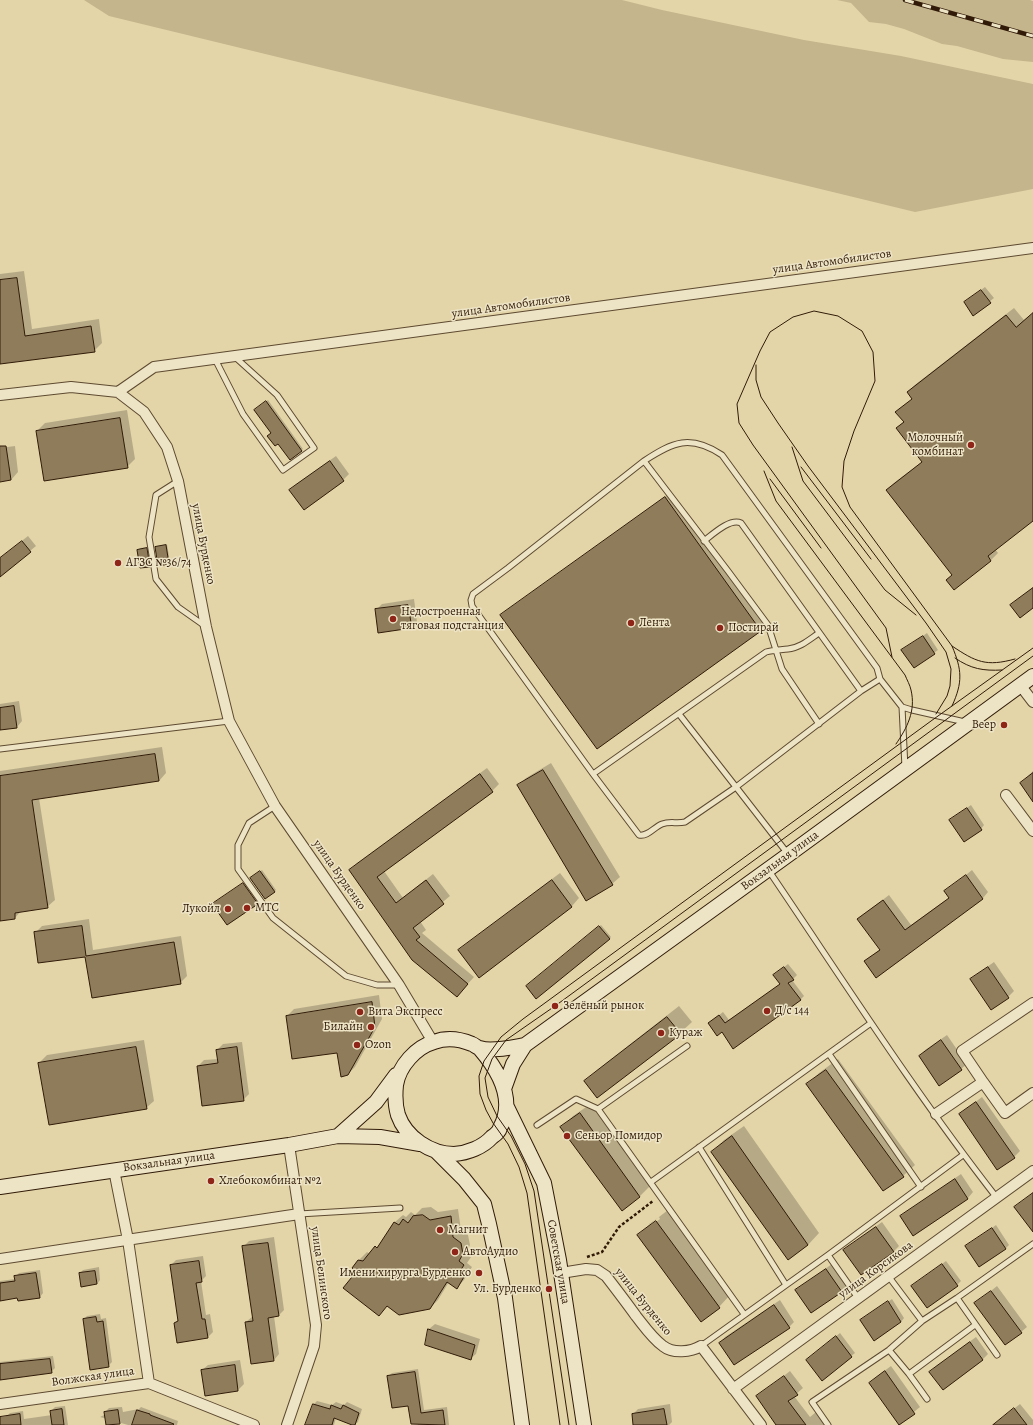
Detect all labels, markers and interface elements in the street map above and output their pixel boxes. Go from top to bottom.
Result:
street label: улица Автомобилистов [772,247,892,277]
street label: улица Автомобилистов [451,291,571,321]
place label: Молочный комбинат [907,431,963,459]
marker: Молочный комбинат [966,440,976,450]
street label: улица Бурденко [188,502,218,586]
place label: АГЗС №36/74 [126,556,192,570]
marker: АГЗС №36/74 [113,558,123,568]
place label: Недостроенная тяговая подстанция [401,605,504,633]
marker: Недостроенная тяговая подстанция [388,614,398,624]
place label: Лента [639,616,670,630]
marker: Лента [626,618,636,628]
place label: Постирай [728,621,779,635]
marker: Постирай [715,623,725,633]
place label: Веер [972,718,996,732]
marker: Веер [999,720,1009,730]
street label: Вокзальная улица [738,828,822,894]
street label: улица Бурденко [309,837,369,913]
place label: МТС [255,901,279,915]
place label: Лукойл [182,902,220,916]
marker: МТС [242,903,252,913]
marker: Лукойл [223,904,233,914]
place label: Зелёный рынок [563,999,644,1013]
marker: Зелёный рынок [550,1001,560,1011]
place label: Д/с 144 [775,1004,809,1018]
place label: Вита Экспресс [368,1005,443,1019]
marker: Д/с 144 [762,1006,772,1016]
marker: Вита Экспресс [355,1007,365,1017]
place label: Билайн [323,1020,363,1034]
marker: Билайн [366,1022,376,1032]
place label: Кураж [669,1026,703,1040]
marker: Кураж [656,1028,666,1038]
place label: Ozon [365,1038,391,1052]
marker: Ozon [352,1040,362,1050]
place label: Сеньор Помидор [575,1129,662,1143]
marker: Сеньор Помидор [562,1131,572,1141]
street label: Вокзальная улица [122,1148,216,1176]
place label: Хлебокомбинат №2 [219,1174,321,1188]
marker: Хлебокомбинат №2 [206,1176,216,1186]
street label: Советская улица [543,1219,573,1305]
place label: Магнит [448,1223,488,1237]
street label: улица Белинского [307,1225,335,1321]
marker: Магнит [435,1225,445,1235]
street label: улица Корсикова [836,1238,916,1302]
place label: АвтоАудио [463,1245,518,1259]
marker: АвтоАудио [450,1247,460,1257]
street label: улица Бурденко [612,1265,674,1339]
place label: Имени хирурга Бурденко [339,1266,471,1280]
marker: Имени хирурга Бурденко [474,1268,484,1278]
place label: Ул. Бурденко [473,1282,541,1296]
marker: Ул. Бурденко [544,1284,554,1294]
street label: Волжская улица [51,1364,135,1390]

